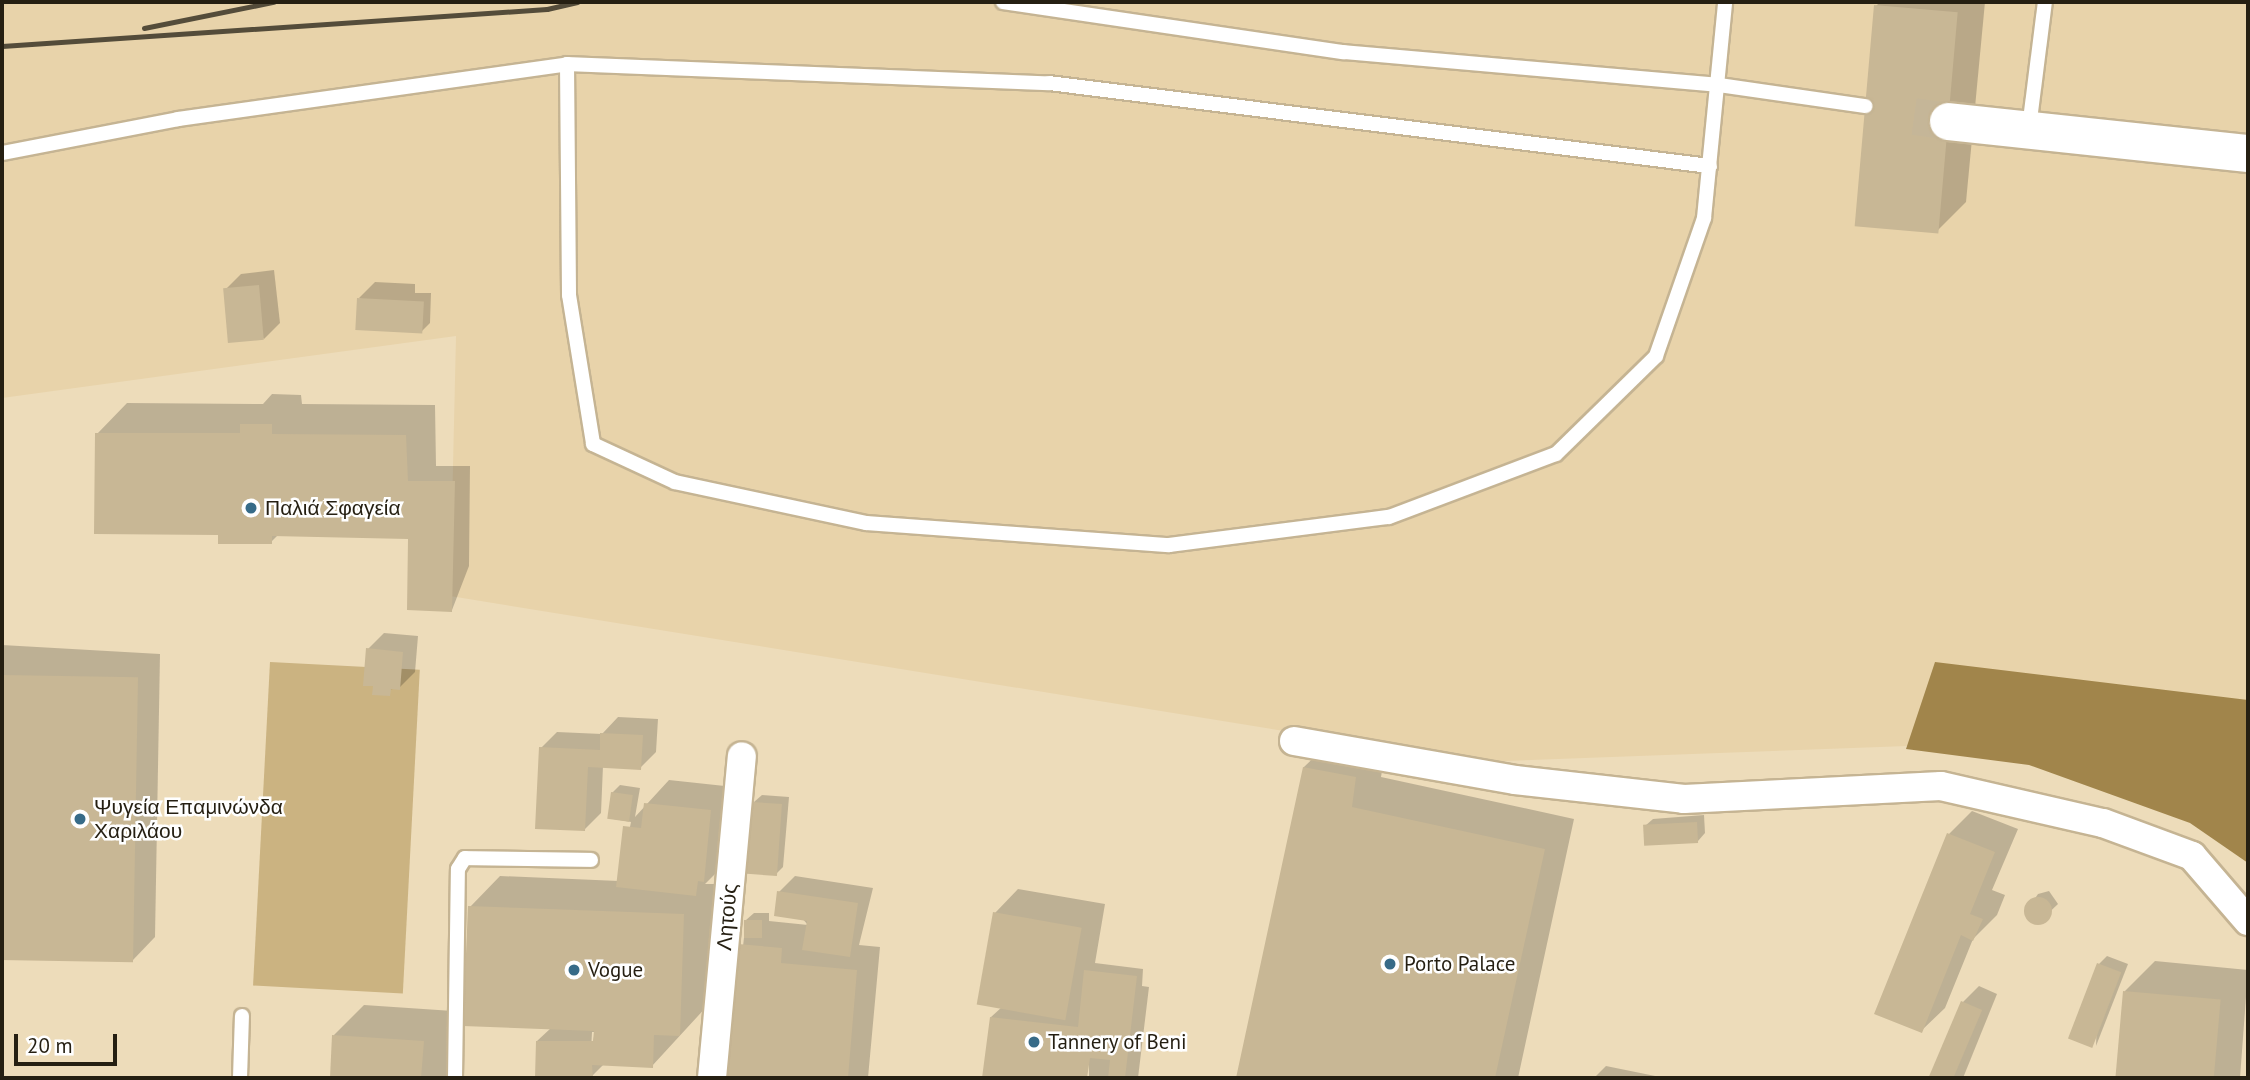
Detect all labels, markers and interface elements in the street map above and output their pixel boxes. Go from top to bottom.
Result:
place label: Παλιά Σφαγεία [265,495,401,521]
marker: Παλιά Σφαγεία [243,500,259,516]
place label: Ψυγεία Επαμινώνδα Χαριλάου [94,794,283,844]
marker: Ψυγεία Επαμινώνδα Χαριλάου [72,811,88,827]
street label: Λητούς [712,883,742,951]
place label: Porto Palace [1404,951,1515,977]
marker: Porto Palace [1382,956,1398,972]
place label: Vogue [588,957,643,983]
marker: Vogue [566,962,582,978]
scale bar [18,1020,121,1064]
place label: Tannery of Beni [1048,1029,1187,1055]
text: 20 m [27,1032,73,1059]
marker: Tannery of Beni [1026,1034,1042,1050]

